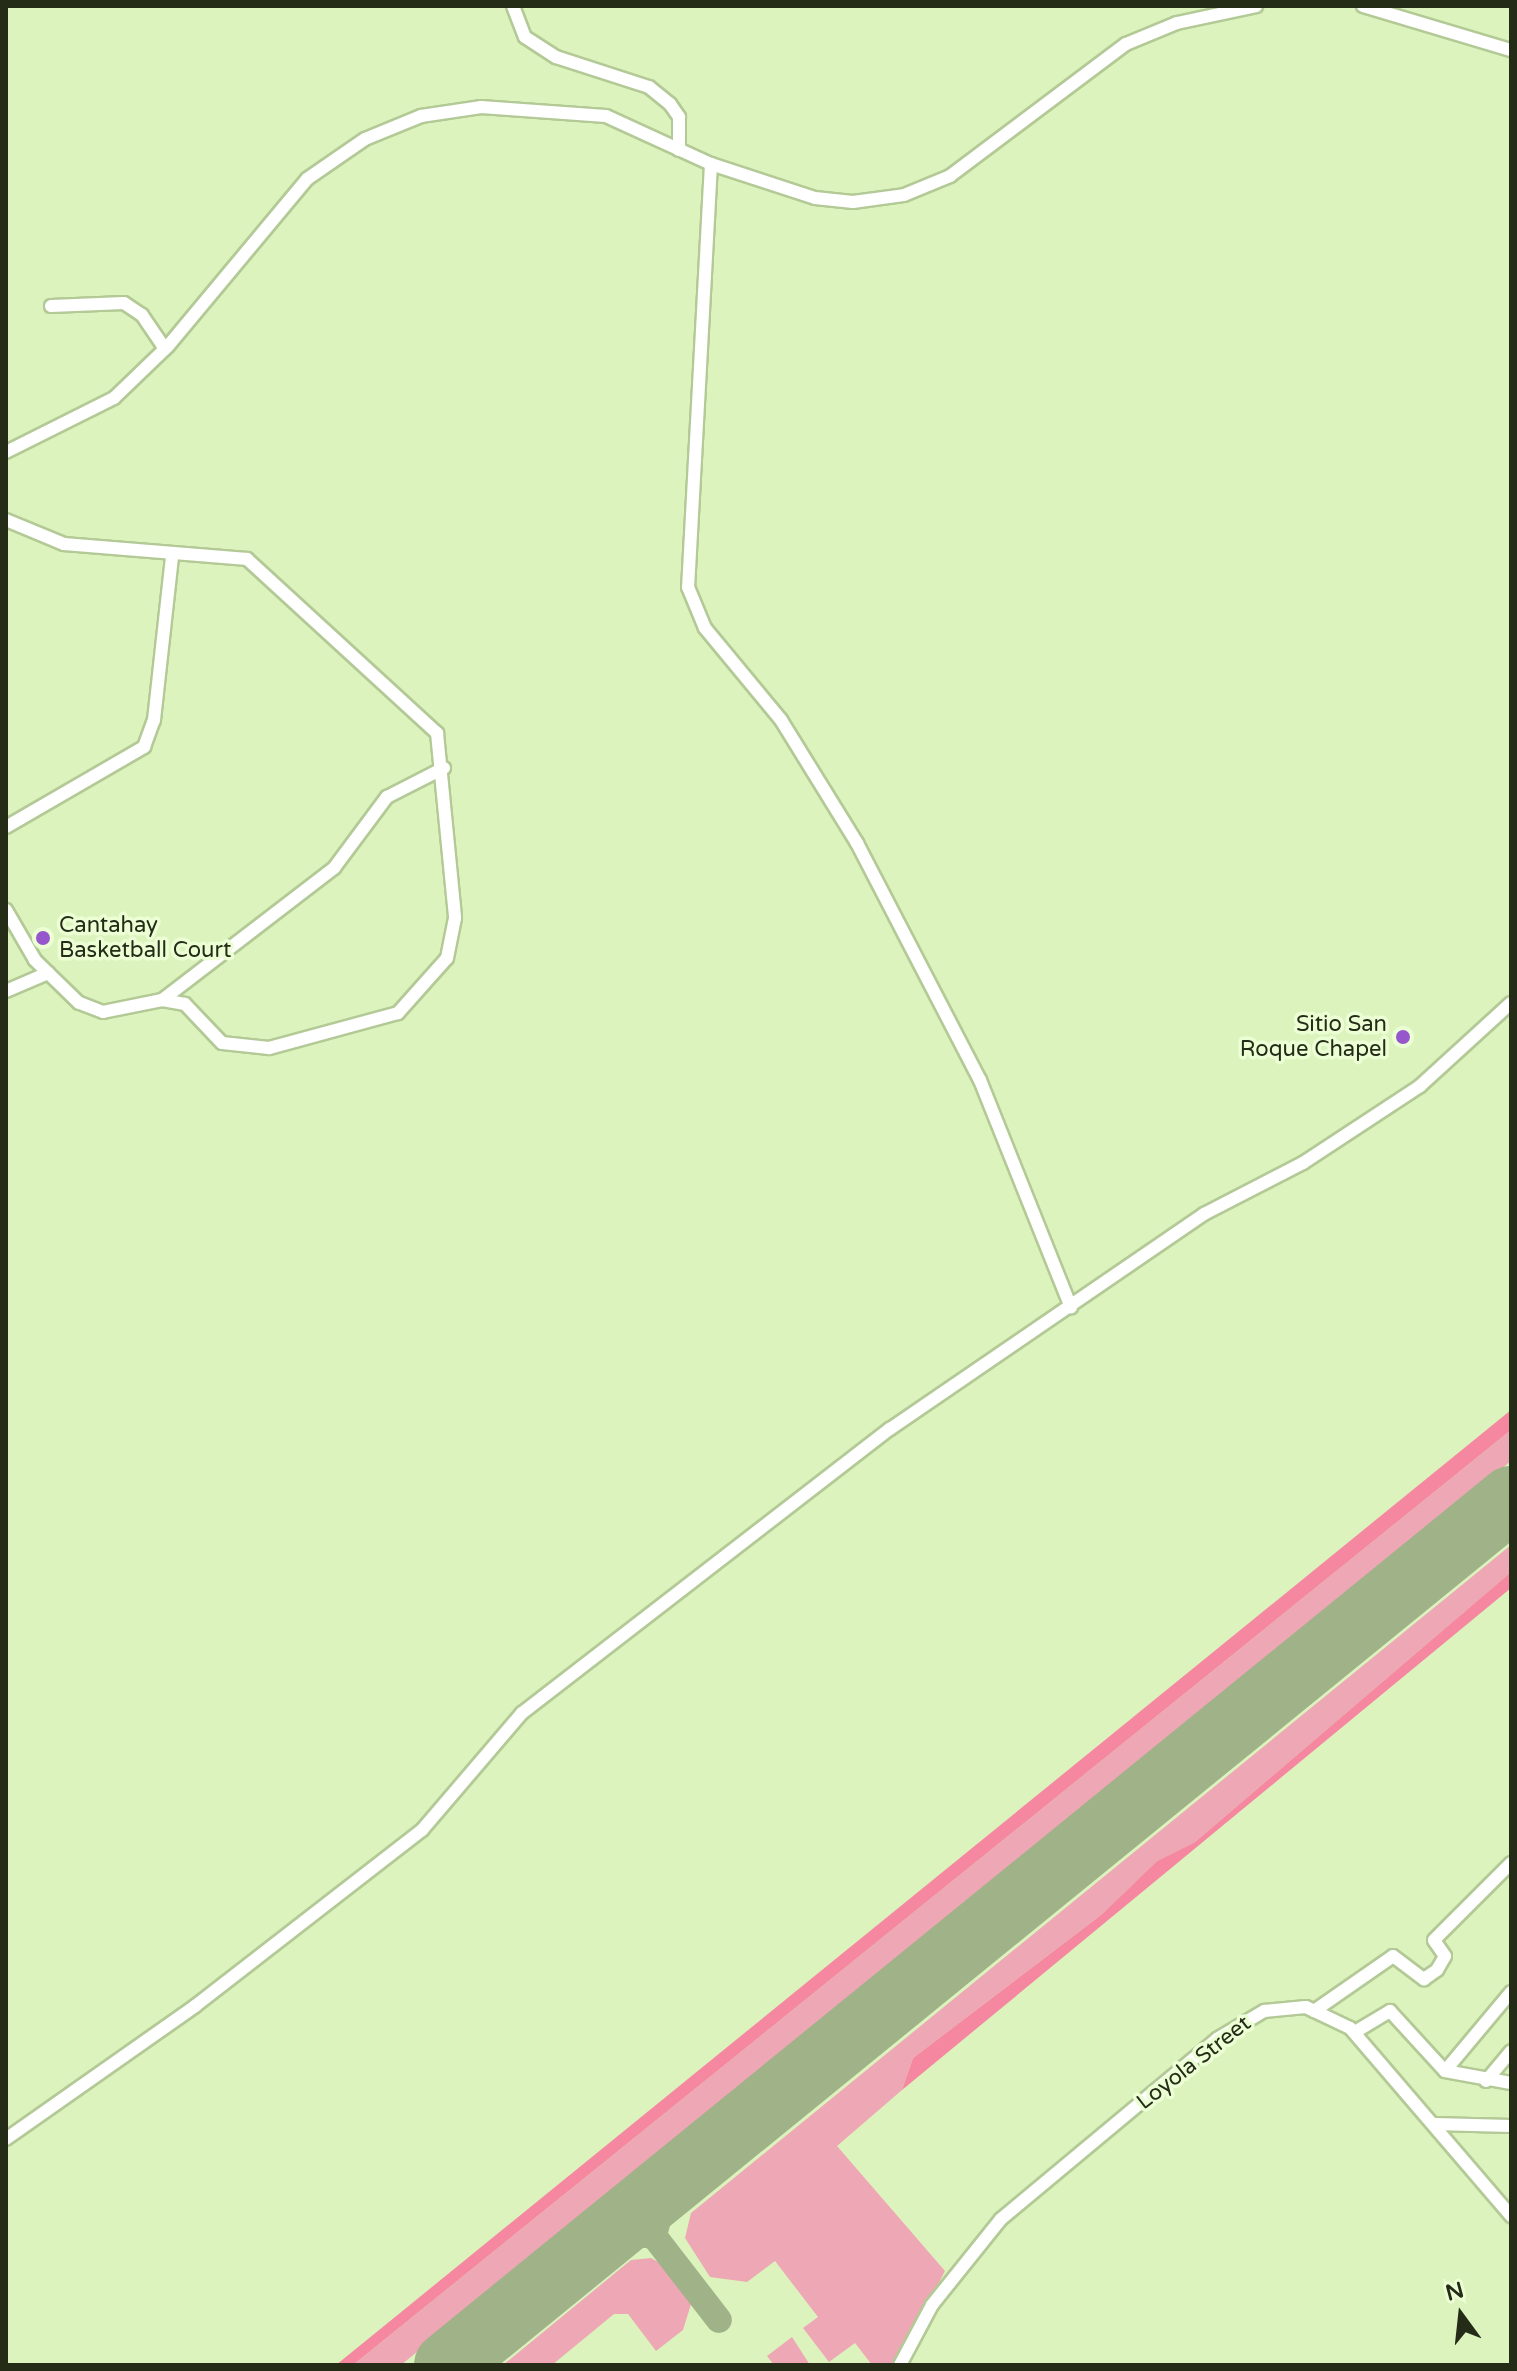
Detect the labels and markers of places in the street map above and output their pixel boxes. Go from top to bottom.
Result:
place label: Cantahay Basketball Court [59,912,231,964]
marker: Cantahay Basketball Court [34,929,52,947]
place label: Sitio San Roque Chapel [1240,1011,1387,1062]
marker: Sitio San Roque Chapel [1394,1028,1412,1046]

